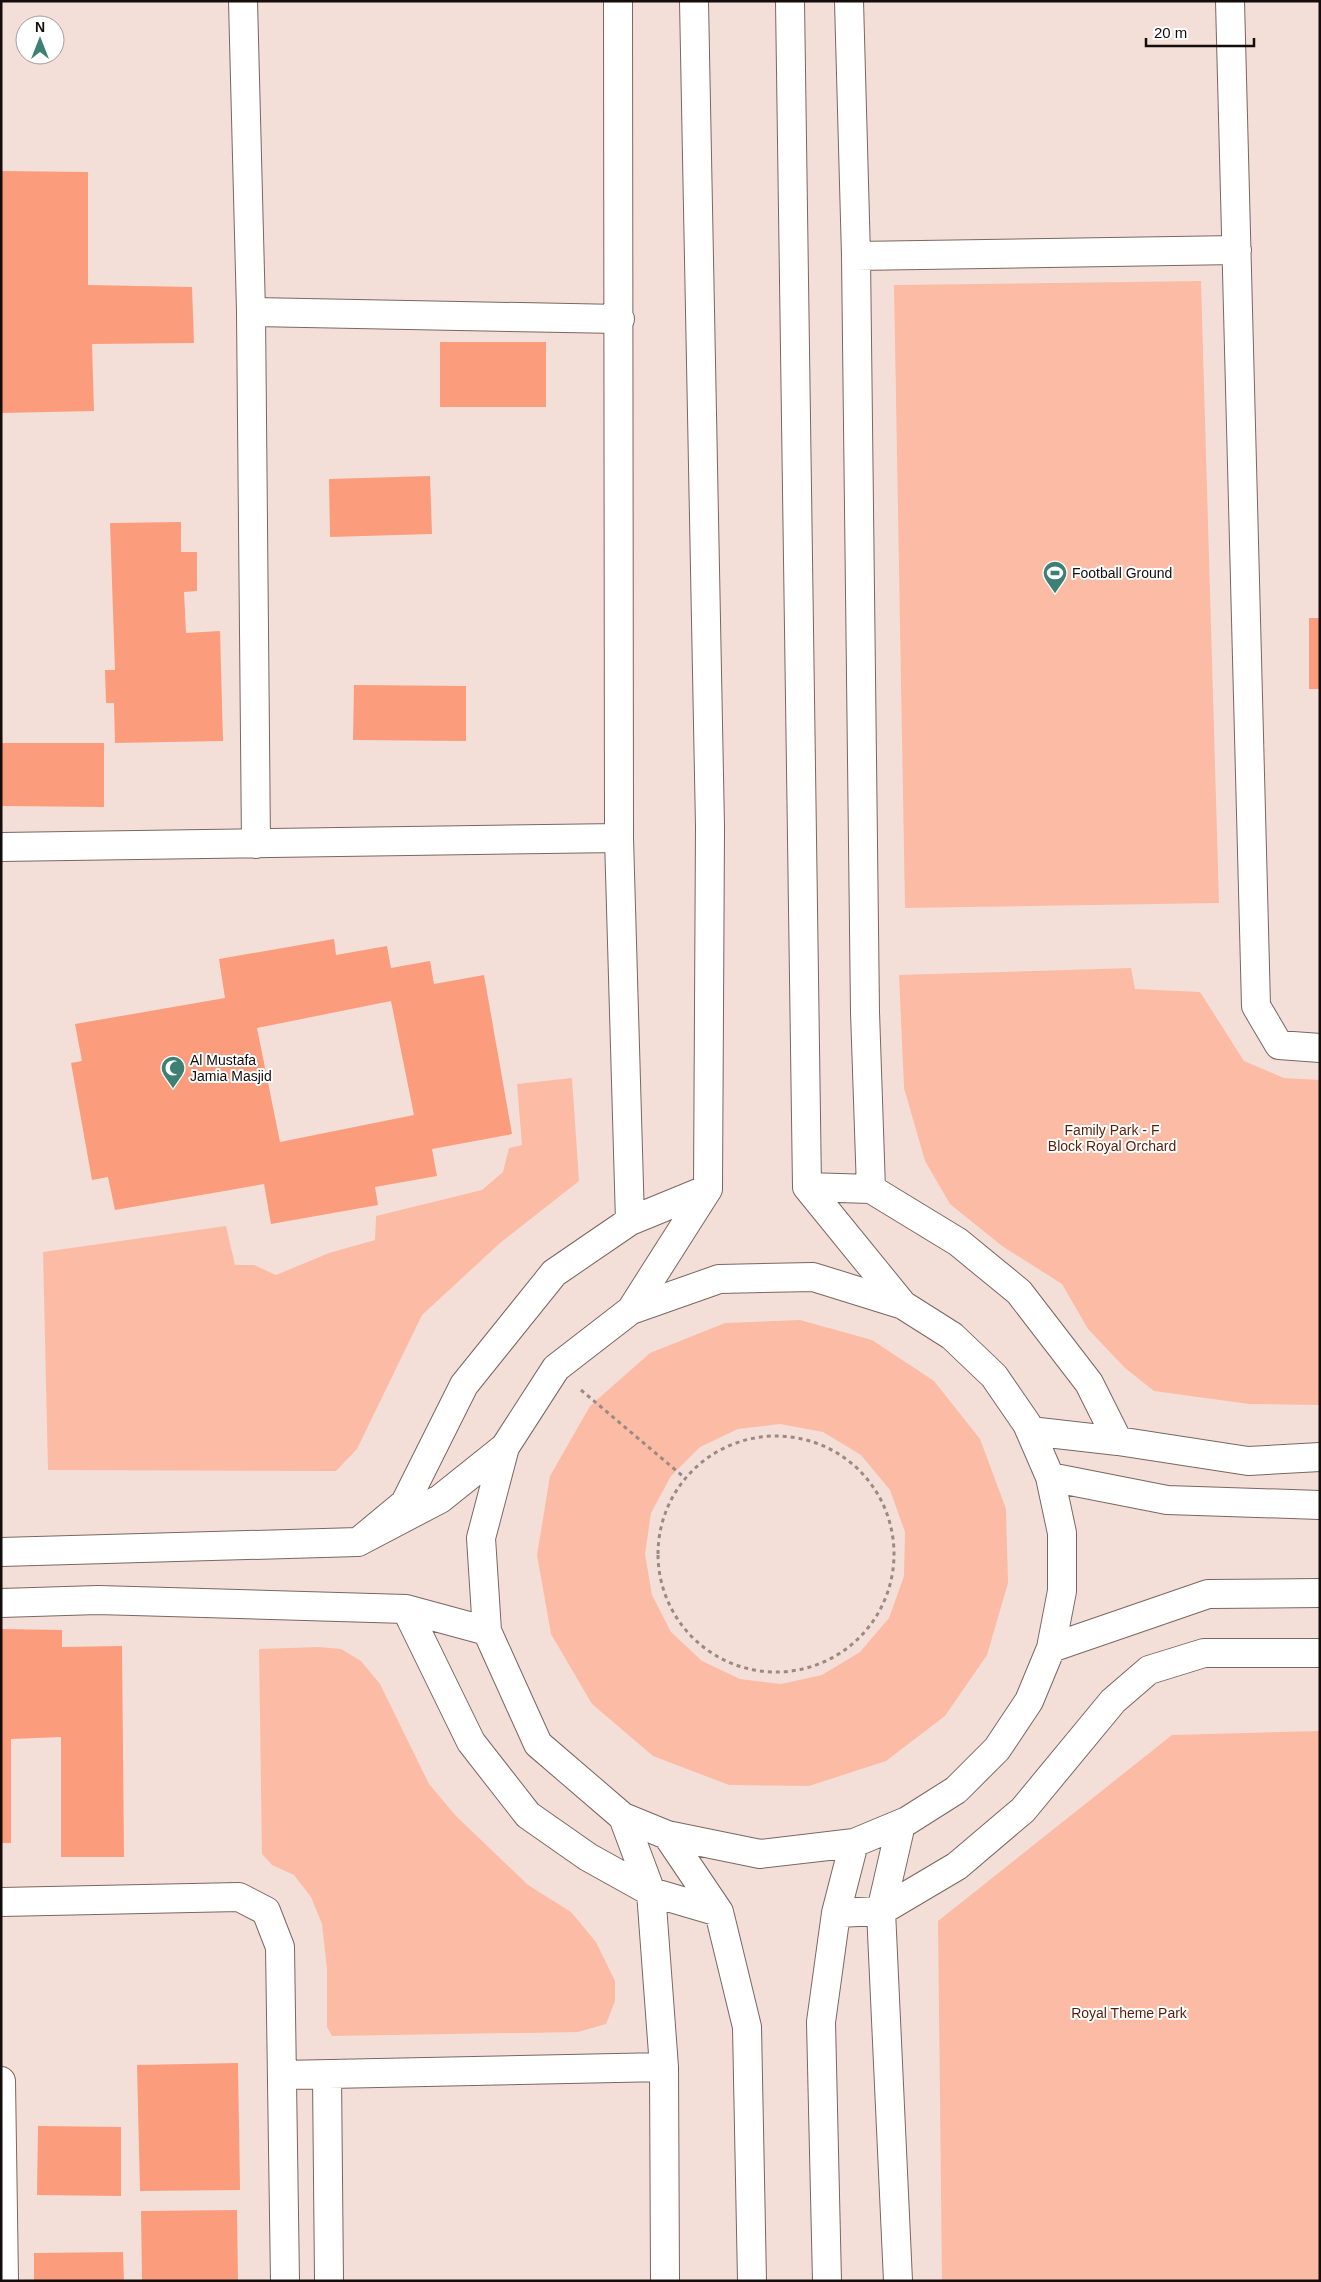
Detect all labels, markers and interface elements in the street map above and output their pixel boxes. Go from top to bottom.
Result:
north arrow [15,15,65,65]
scale bar [1146,15,1254,47]
text: N [35,19,45,35]
text: 20 m [1154,24,1187,41]
sports icon: Football Ground [1042,560,1068,594]
place label: Football Ground [1072,565,1172,581]
place label: Al Mustafa Jamia Masjid [190,1052,272,1084]
mosque icon: Al Mustafa Jamia Masjid [160,1055,186,1089]
park label: Family Park - F Block Royal Orchard [1048,1122,1176,1154]
park label: Royal Theme Park [1071,2005,1188,2021]

